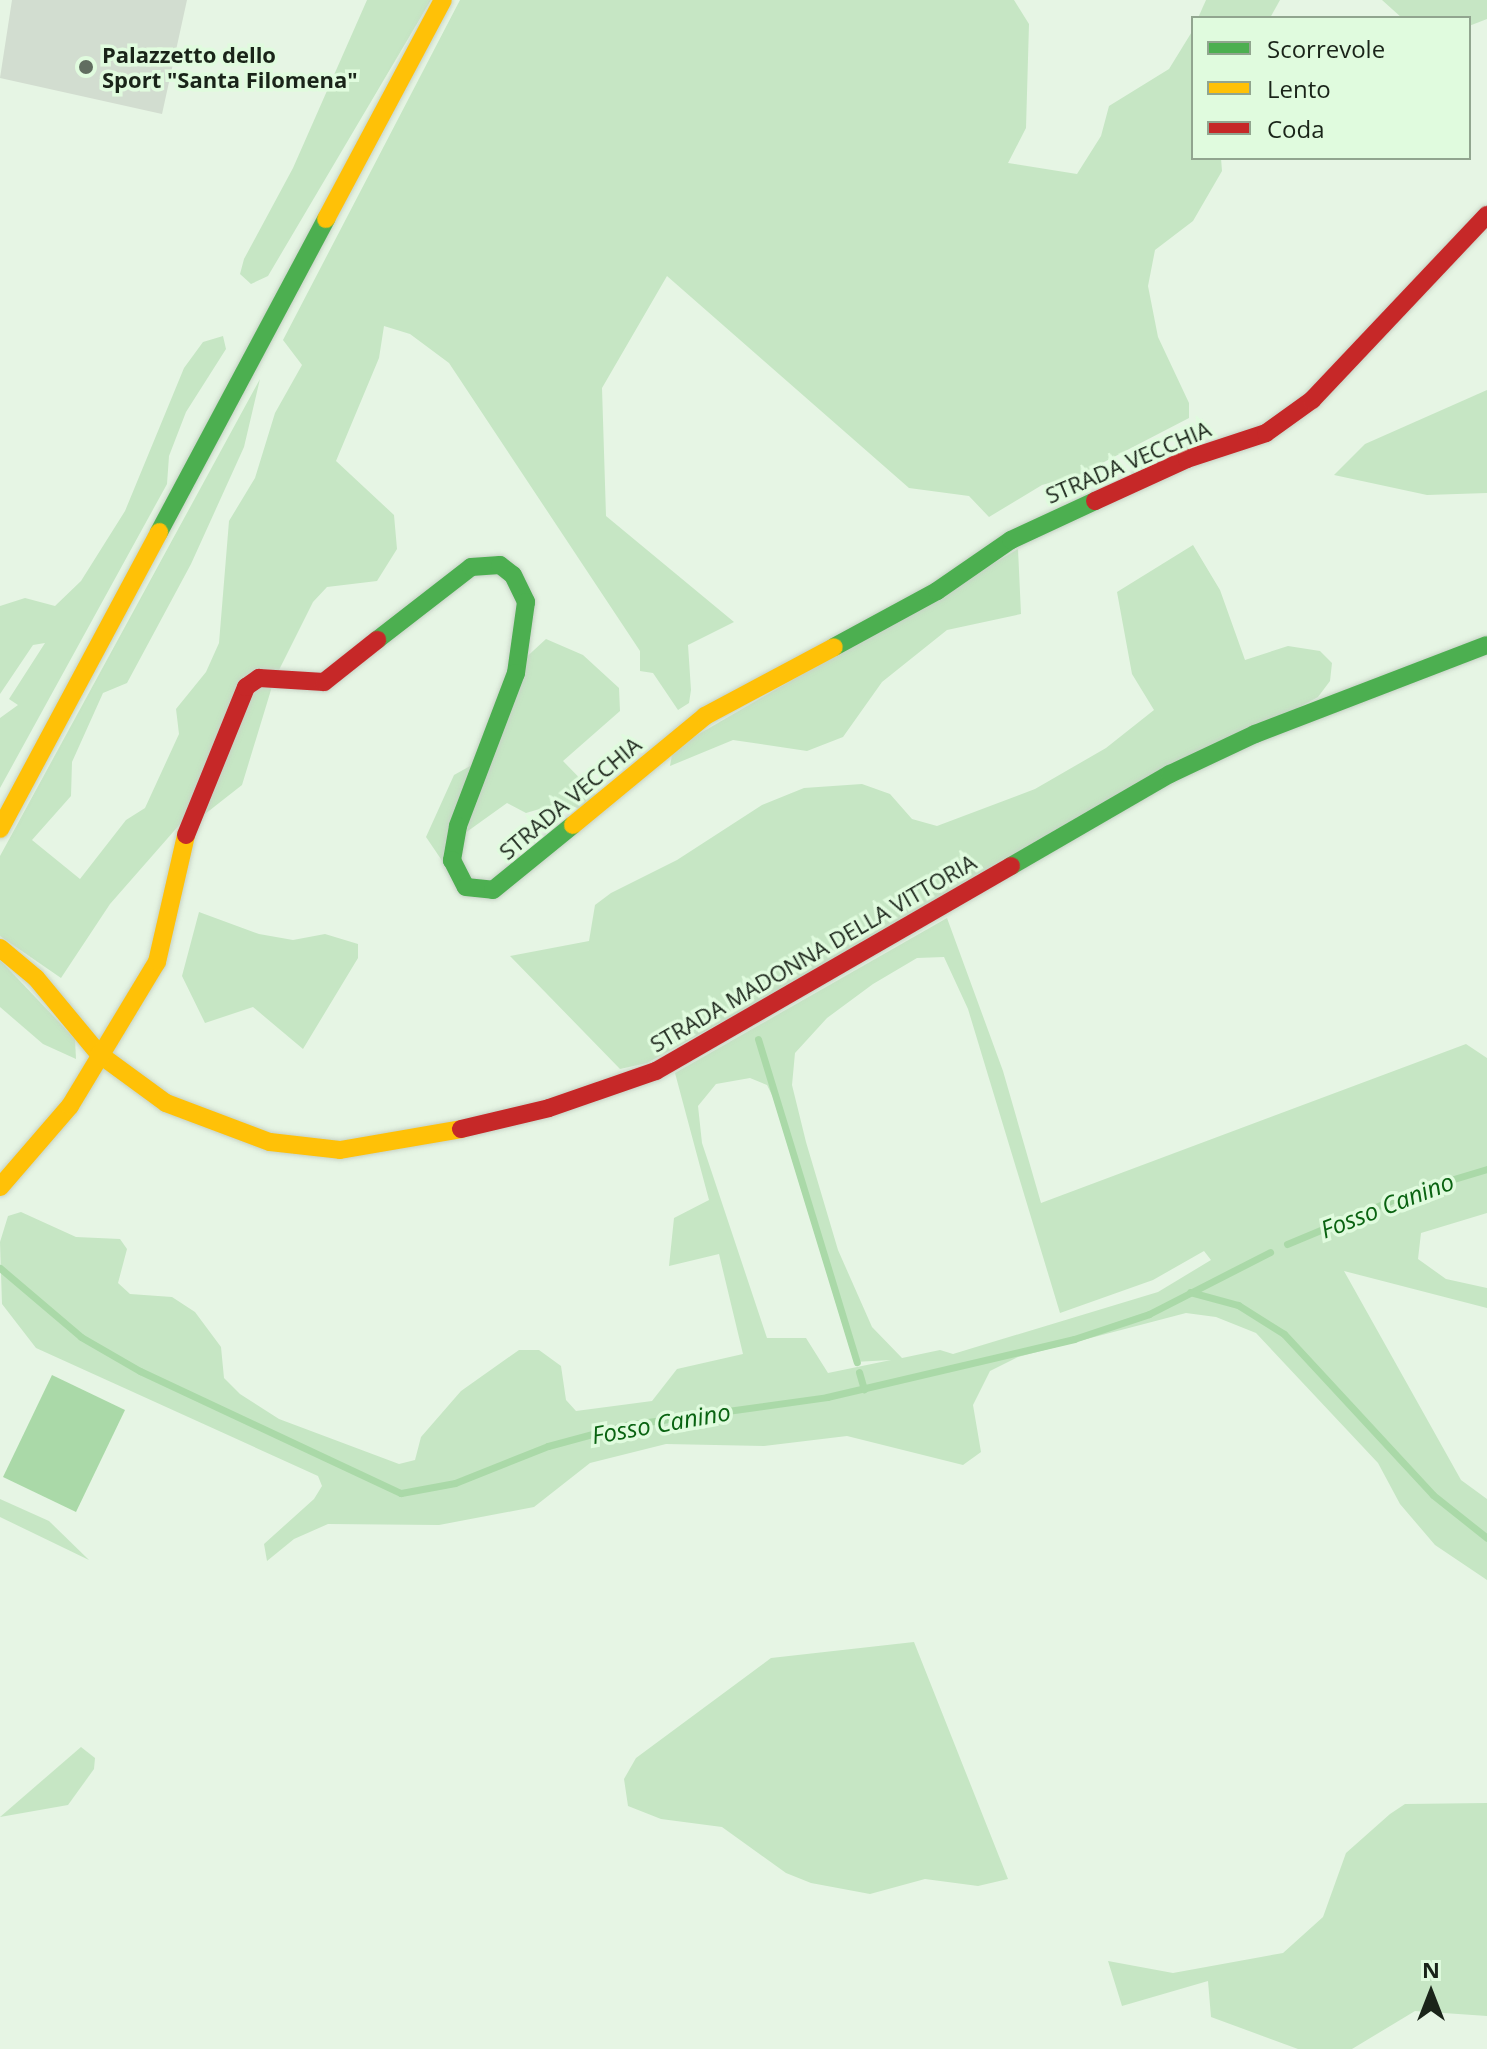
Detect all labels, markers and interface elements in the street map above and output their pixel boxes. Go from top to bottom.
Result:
legend [1191,16,1471,160]
text: Scorrevole [1267,32,1385,65]
place label: Palazzetto dello Sport "Santa Filomena" [102,41,358,92]
marker: Palazzetto dello Sport "Santa Filomena" [77,58,95,76]
text: Lento [1267,72,1331,105]
text: Coda [1267,112,1325,145]
street label: STRADA VECCHIA [1042,415,1214,509]
street label: STRADA VECCHIA [494,731,646,865]
street label: STRADA MADONNA DELLA VITTORIA [645,849,981,1057]
water label: Fosso Canino [1316,1166,1458,1244]
water label: Fosso Canino [589,1397,733,1449]
north arrow [1391,1953,1471,2033]
text: N [1422,1954,1440,1984]

